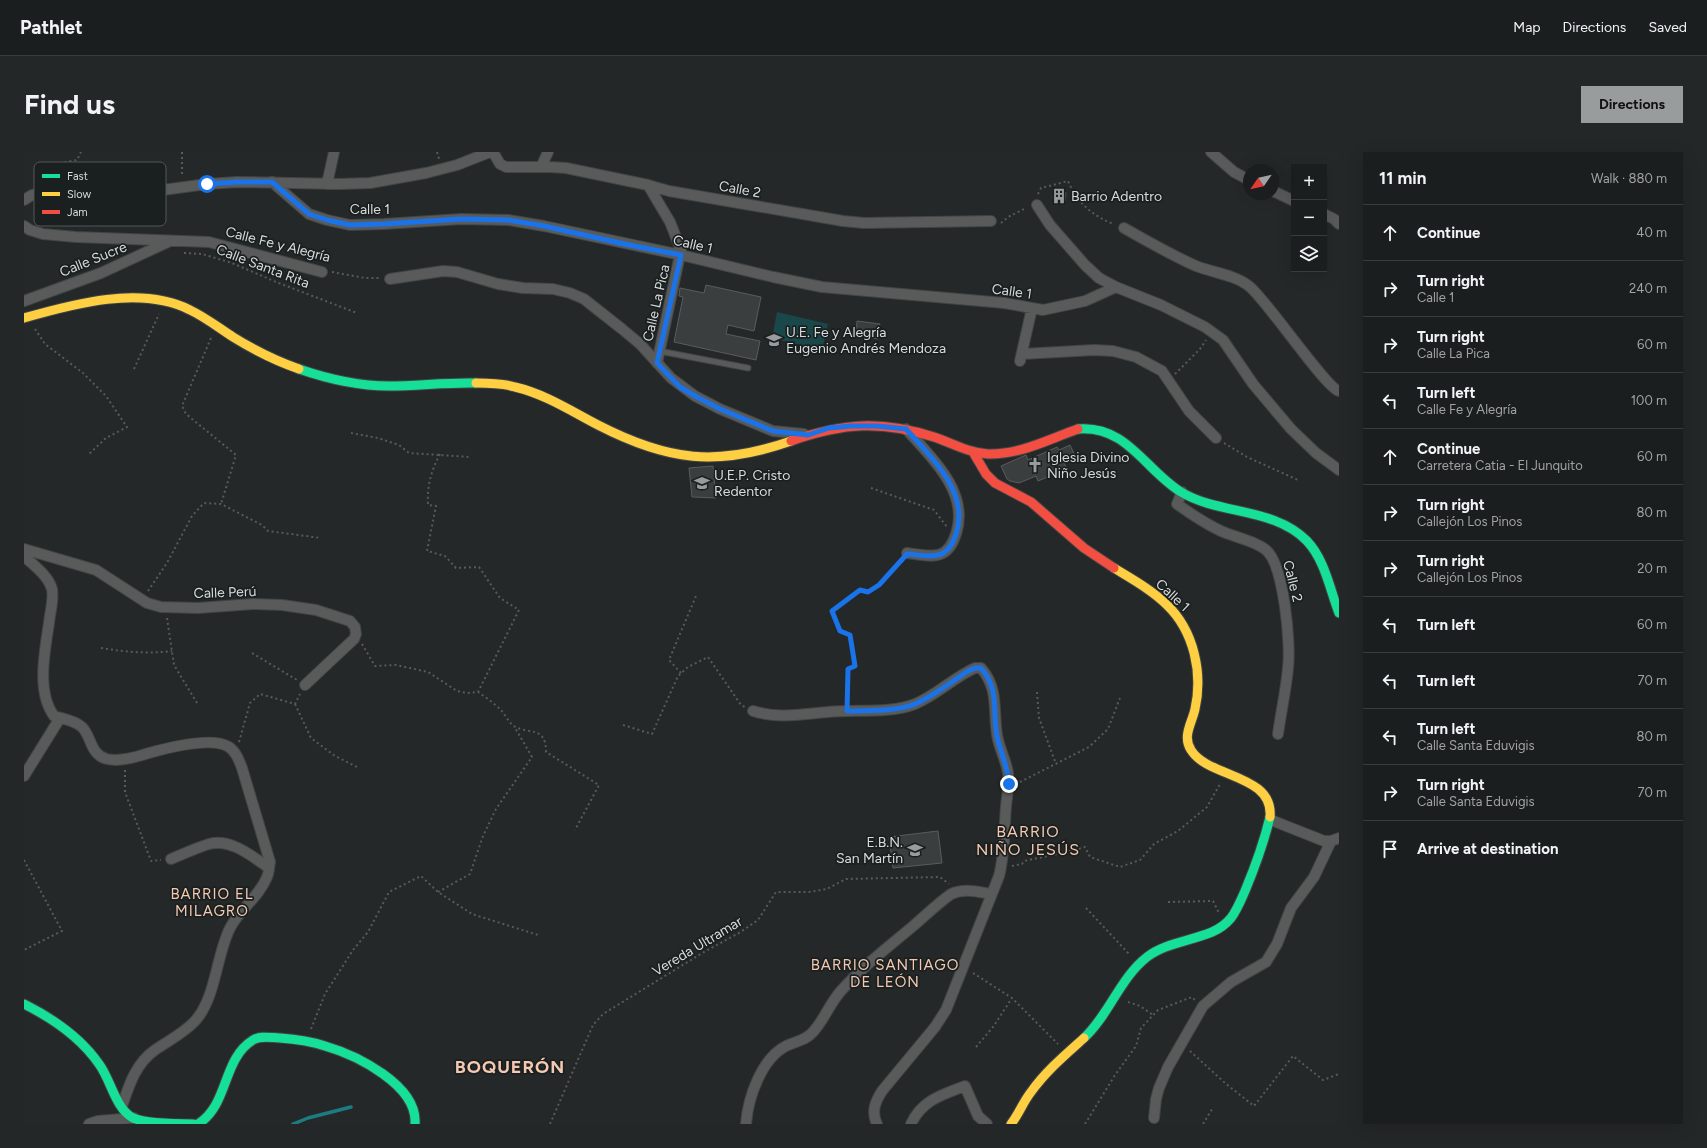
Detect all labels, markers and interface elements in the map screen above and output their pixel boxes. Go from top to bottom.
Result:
text: Pathlet [20,16,83,39]
text: Map [1513,19,1541,36]
text: Directions [1563,19,1626,36]
text: Saved [1648,19,1687,36]
button: Directions [1581,86,1683,123]
text: Find us [24,87,115,121]
legend [34,162,166,226]
north arrow [1243,164,1279,200]
map controls [1291,164,1327,272]
button: + [1291,164,1327,200]
text: 11 min [1379,168,1426,188]
text: Fast [67,170,88,183]
text: Walk · 880 m [1591,171,1667,186]
route start [198,175,216,193]
street label: Calle 2 [718,177,762,202]
building icon: Barrio Adentro [1050,187,1068,205]
text: Slow [67,188,91,201]
place label: Barrio Adentro [1071,188,1162,205]
button: − [1291,200,1327,236]
street label: Calle 1 [350,201,390,218]
text: Jam [67,206,88,219]
icon: ahead [1379,222,1401,244]
street label: Calle Fe y Alegría [224,223,332,266]
text: Continue [1417,224,1480,242]
text: 40 m [1636,225,1667,240]
street label: Calle 1 [671,232,714,257]
button: layers [1291,236,1327,272]
street label: Calle Sucre [57,238,130,281]
street label: Calle Santa Rita [214,241,312,292]
street label: Calle La Pica [639,263,674,343]
text: Turn right [1417,272,1485,290]
icon: right [1379,278,1401,300]
street label: Calle 1 [991,280,1033,303]
text: 240 m [1629,281,1667,296]
text: Calle 1 [1417,290,1454,305]
place label: U.E. Fe y Alegría Eugenio Andrés Mendoza [786,324,946,357]
text: Turn right [1417,328,1485,346]
school or university icon: U.E. Fe y Alegría Eugenio Andrés Mendoza [765,331,783,349]
icon: right [1379,334,1401,356]
text: 60 m [1637,337,1667,352]
text: Calle La Pica [1417,346,1490,361]
text: Turn left [1417,384,1475,402]
icon: left [1379,390,1401,412]
text: 100 m [1631,393,1667,408]
text: Calle Fe y Alegría [1417,402,1517,417]
text: Continue [1417,440,1480,458]
icon: ahead [1379,446,1401,468]
place label: Iglesia Divino Niño Jesús [1047,449,1129,482]
text: 60 m [1637,449,1667,464]
church icon: Iglesia Divino Niño Jesús [1026,456,1044,474]
text: Carretera Catia - El Junquito [1417,458,1583,473]
place label: U.E.P. Cristo Redentor [714,467,790,500]
school or university icon: U.E.P. Cristo Redentor [693,474,711,492]
text: Turn right [1417,496,1485,514]
icon: right [1379,502,1401,524]
text: 80 m [1636,505,1667,520]
text: Callejón Los Pinos [1417,514,1522,529]
text: Turn right [1417,552,1485,570]
icon: right [1379,558,1401,580]
street label: Calle 2 [1279,559,1306,604]
text: 20 m [1637,561,1667,576]
text: Callejón Los Pinos [1417,570,1522,585]
street label: Calle 1 [1152,575,1193,615]
street label: Calle Perú [193,583,257,602]
icon: left [1379,614,1401,636]
text: Turn left [1417,616,1475,634]
text: 60 m [1637,617,1667,632]
icon: left [1379,670,1401,692]
text: Turn left [1417,672,1475,690]
text: 70 m [1637,673,1667,688]
text: Turn left [1417,720,1475,738]
icon: left [1379,726,1401,748]
text: 80 m [1636,729,1667,744]
text: Calle Santa Eduvigis [1417,738,1535,753]
route end [1000,775,1018,793]
text: Turn right [1417,776,1485,794]
icon: right [1379,782,1401,804]
text: 70 m [1637,785,1667,800]
text: Calle Santa Eduvigis [1417,794,1535,809]
district label: BARRIO NIÑO JESÚS [976,822,1080,859]
place label: E.B.N. San Martín [836,834,903,867]
icon: arrive [1379,838,1401,860]
text: Arrive at destination [1417,840,1558,858]
school or university icon: E.B.N. San Martín [906,841,924,859]
district label: BARRIO EL MILAGRO [170,885,254,920]
street label: Vereda Ultramar [649,913,746,980]
district label: BARRIO SANTIAGO DE LEÓN [811,956,959,991]
district label: BOQUERÓN [455,1056,565,1078]

